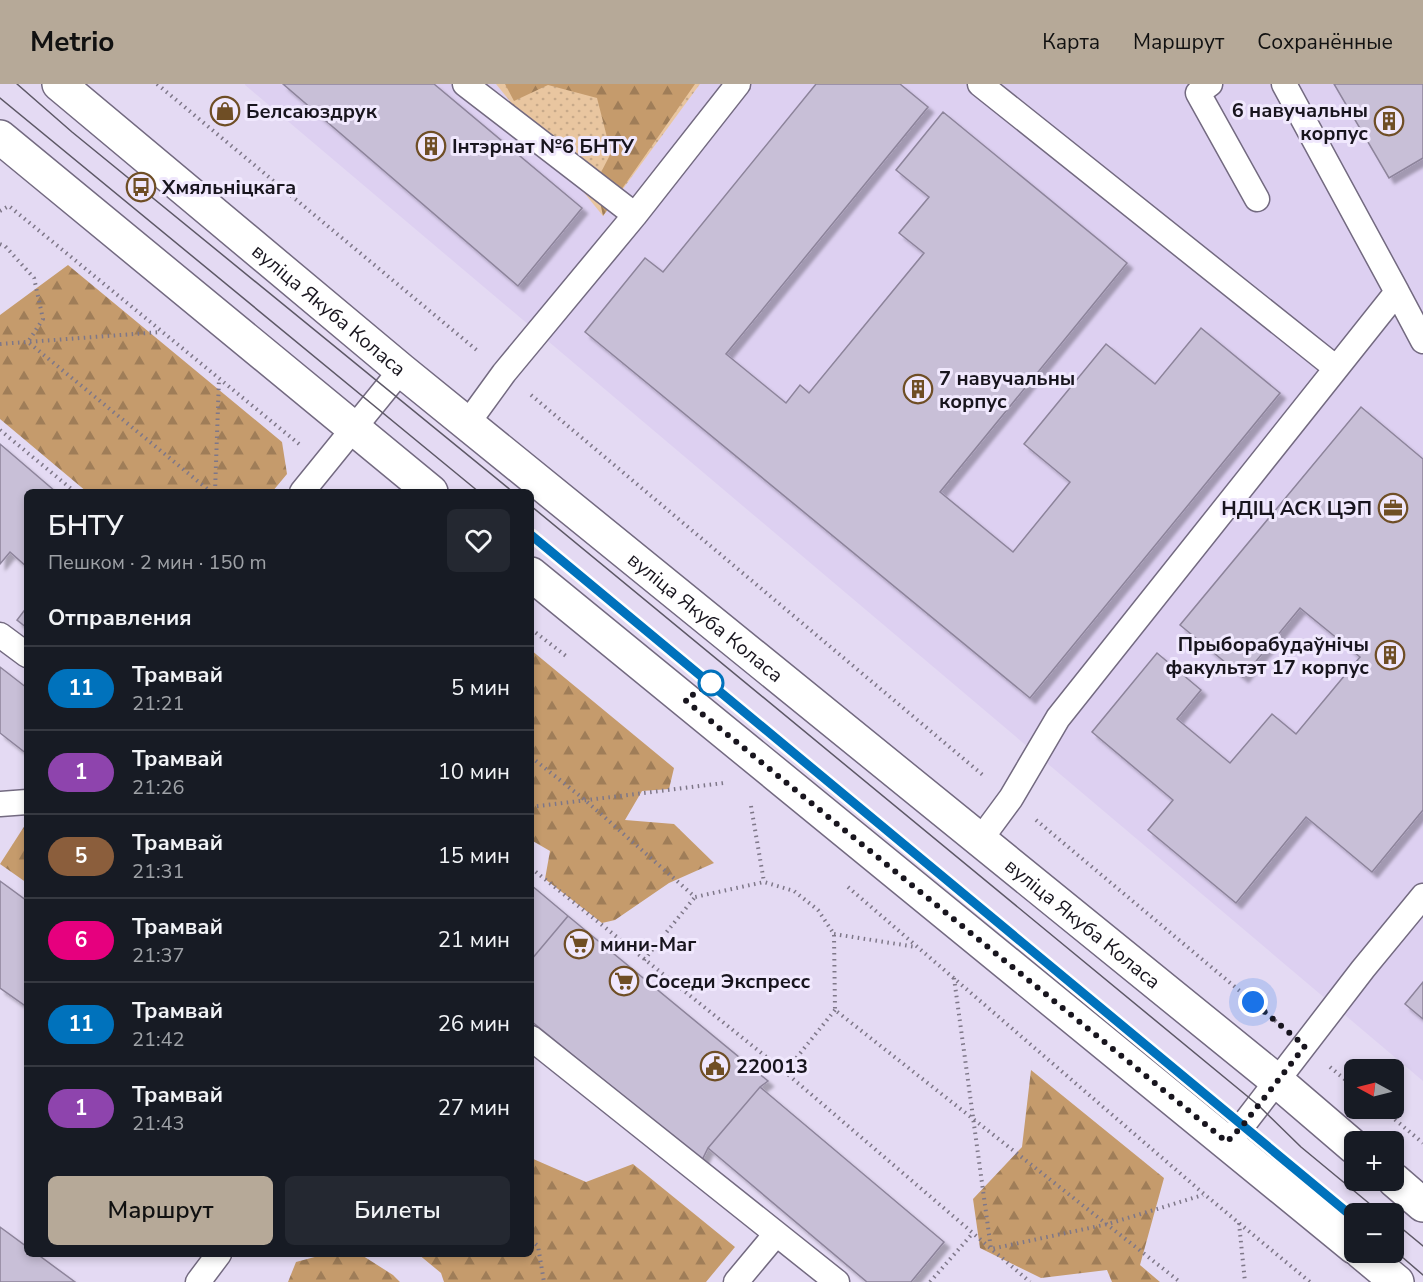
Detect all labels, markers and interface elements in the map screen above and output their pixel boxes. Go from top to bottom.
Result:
text: Metrio [30,23,114,61]
text: Карта [1042,28,1100,56]
text: Маршрут [1133,28,1224,56]
text: Сохранённые [1257,28,1393,56]
shop icon: Белсаюздрук [209,95,241,127]
place label: 6 навучальны корпус [1232,97,1368,147]
place label: Белсаюздрук [246,98,378,125]
building icon: 6 навучальны корпус [1373,105,1405,137]
building icon: Інтэрнат №6 БНТУ [415,130,447,162]
place label: Інтэрнат №6 БНТУ [452,133,635,160]
bus stop icon: Хмяльніцкага [125,171,157,203]
place label: Хмяльніцкага [161,174,296,201]
street label: вуліца Якуба Коласа [246,238,411,382]
place label: 7 навучальны корпус [939,365,1075,415]
building icon: 7 навучальны корпус [902,373,934,405]
office icon: НДІЦ АСК ЦЭП [1377,492,1409,524]
place label: НДІЦ АСК ЦЭП [1221,495,1372,522]
text: БНТУ [48,507,123,545]
button: heart [447,509,510,572]
street label: вуліца Якуба Коласа [622,546,789,689]
text: Пешком · 2 мин · 150 m [48,549,267,576]
text: Отправления [48,603,192,633]
place label: Прыборабудаўнічы факультэт 17 корпус [1165,631,1369,681]
building icon: Прыборабудаўнічы факультэт 17 корпус [1374,639,1406,671]
text: Трамвай [132,660,223,690]
unlabelled marker [698,670,724,696]
text: 5 мин [451,673,510,703]
text: 11 [68,674,94,702]
text: 21:21 [132,690,185,717]
text: Трамвай [132,744,223,774]
text: 10 мин [438,757,510,787]
text: 1 [75,758,87,786]
text: 21:26 [132,774,185,801]
text: Трамвай [132,828,223,858]
text: 15 мин [438,841,510,871]
text: 5 [75,842,87,870]
street label: вуліца Якуба Коласа [999,852,1166,995]
text: 21:31 [132,858,185,885]
text: Трамвай [132,912,223,942]
text: 21 мин [438,925,510,955]
text: 6 [75,926,87,954]
supermarket icon: мини-Маг [563,928,595,960]
place label: мини-Маг [600,931,696,958]
text: 21:37 [132,942,185,969]
supermarket icon: Соседи Экспресс [608,965,640,997]
place label: Соседи Экспресс [645,968,811,995]
your location [1238,987,1268,1017]
text: Трамвай [132,996,223,1026]
text: 26 мин [438,1009,510,1039]
text: 11 [68,1010,94,1038]
text: 21:42 [132,1026,185,1053]
public building icon: 220013 [699,1050,731,1082]
place label: 220013 [736,1053,808,1080]
north arrow [1344,1059,1404,1119]
map controls [1344,1059,1404,1263]
text: Трамвай [132,1080,223,1110]
text: 27 мин [438,1093,510,1123]
text: 1 [75,1094,87,1122]
text: 21:43 [132,1110,185,1137]
button: + [1344,1131,1404,1191]
button: Маршрут [48,1176,273,1245]
button: Билеты [285,1176,510,1245]
button: − [1344,1203,1404,1263]

